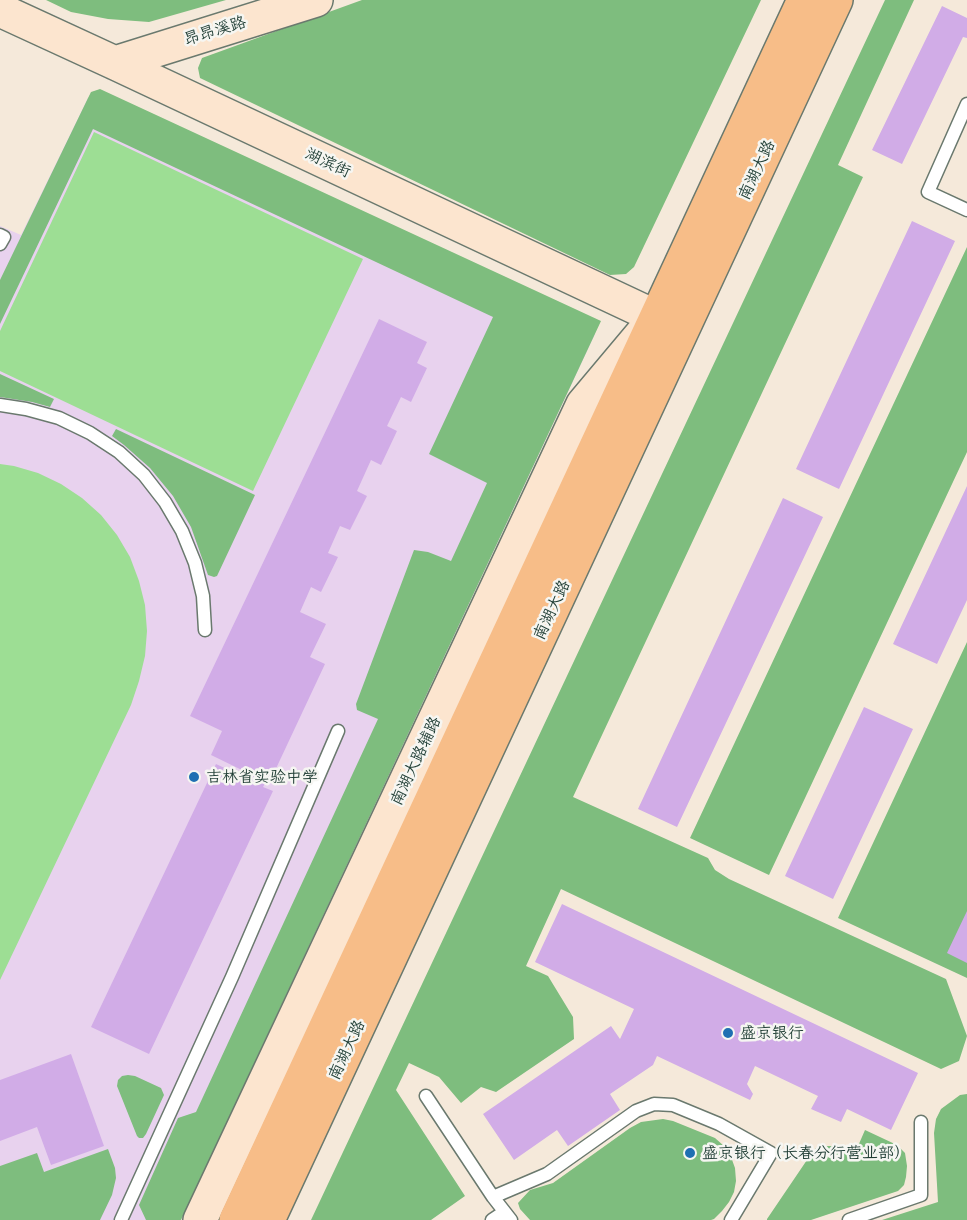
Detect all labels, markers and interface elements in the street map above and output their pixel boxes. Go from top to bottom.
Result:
street label: 昂昂溪路 [182,12,248,50]
street label: 南湖大路 [735,137,779,203]
street label: 湖滨街 [302,144,354,182]
street label: 南湖大路 [530,577,574,643]
street label: 南湖大路辅路 [387,713,445,809]
place label: 吉林省实验中学 [206,767,318,787]
marker: 吉林省实验中学 [187,770,201,784]
street label: 南湖大路 [325,1017,369,1083]
place label: 盛京银行 [740,1023,804,1043]
marker: 盛京银行 [721,1026,735,1040]
place label: 盛京银行（长春分行营业部） [702,1143,910,1163]
marker: 盛京银行（长春分行营业部） [683,1146,697,1160]

